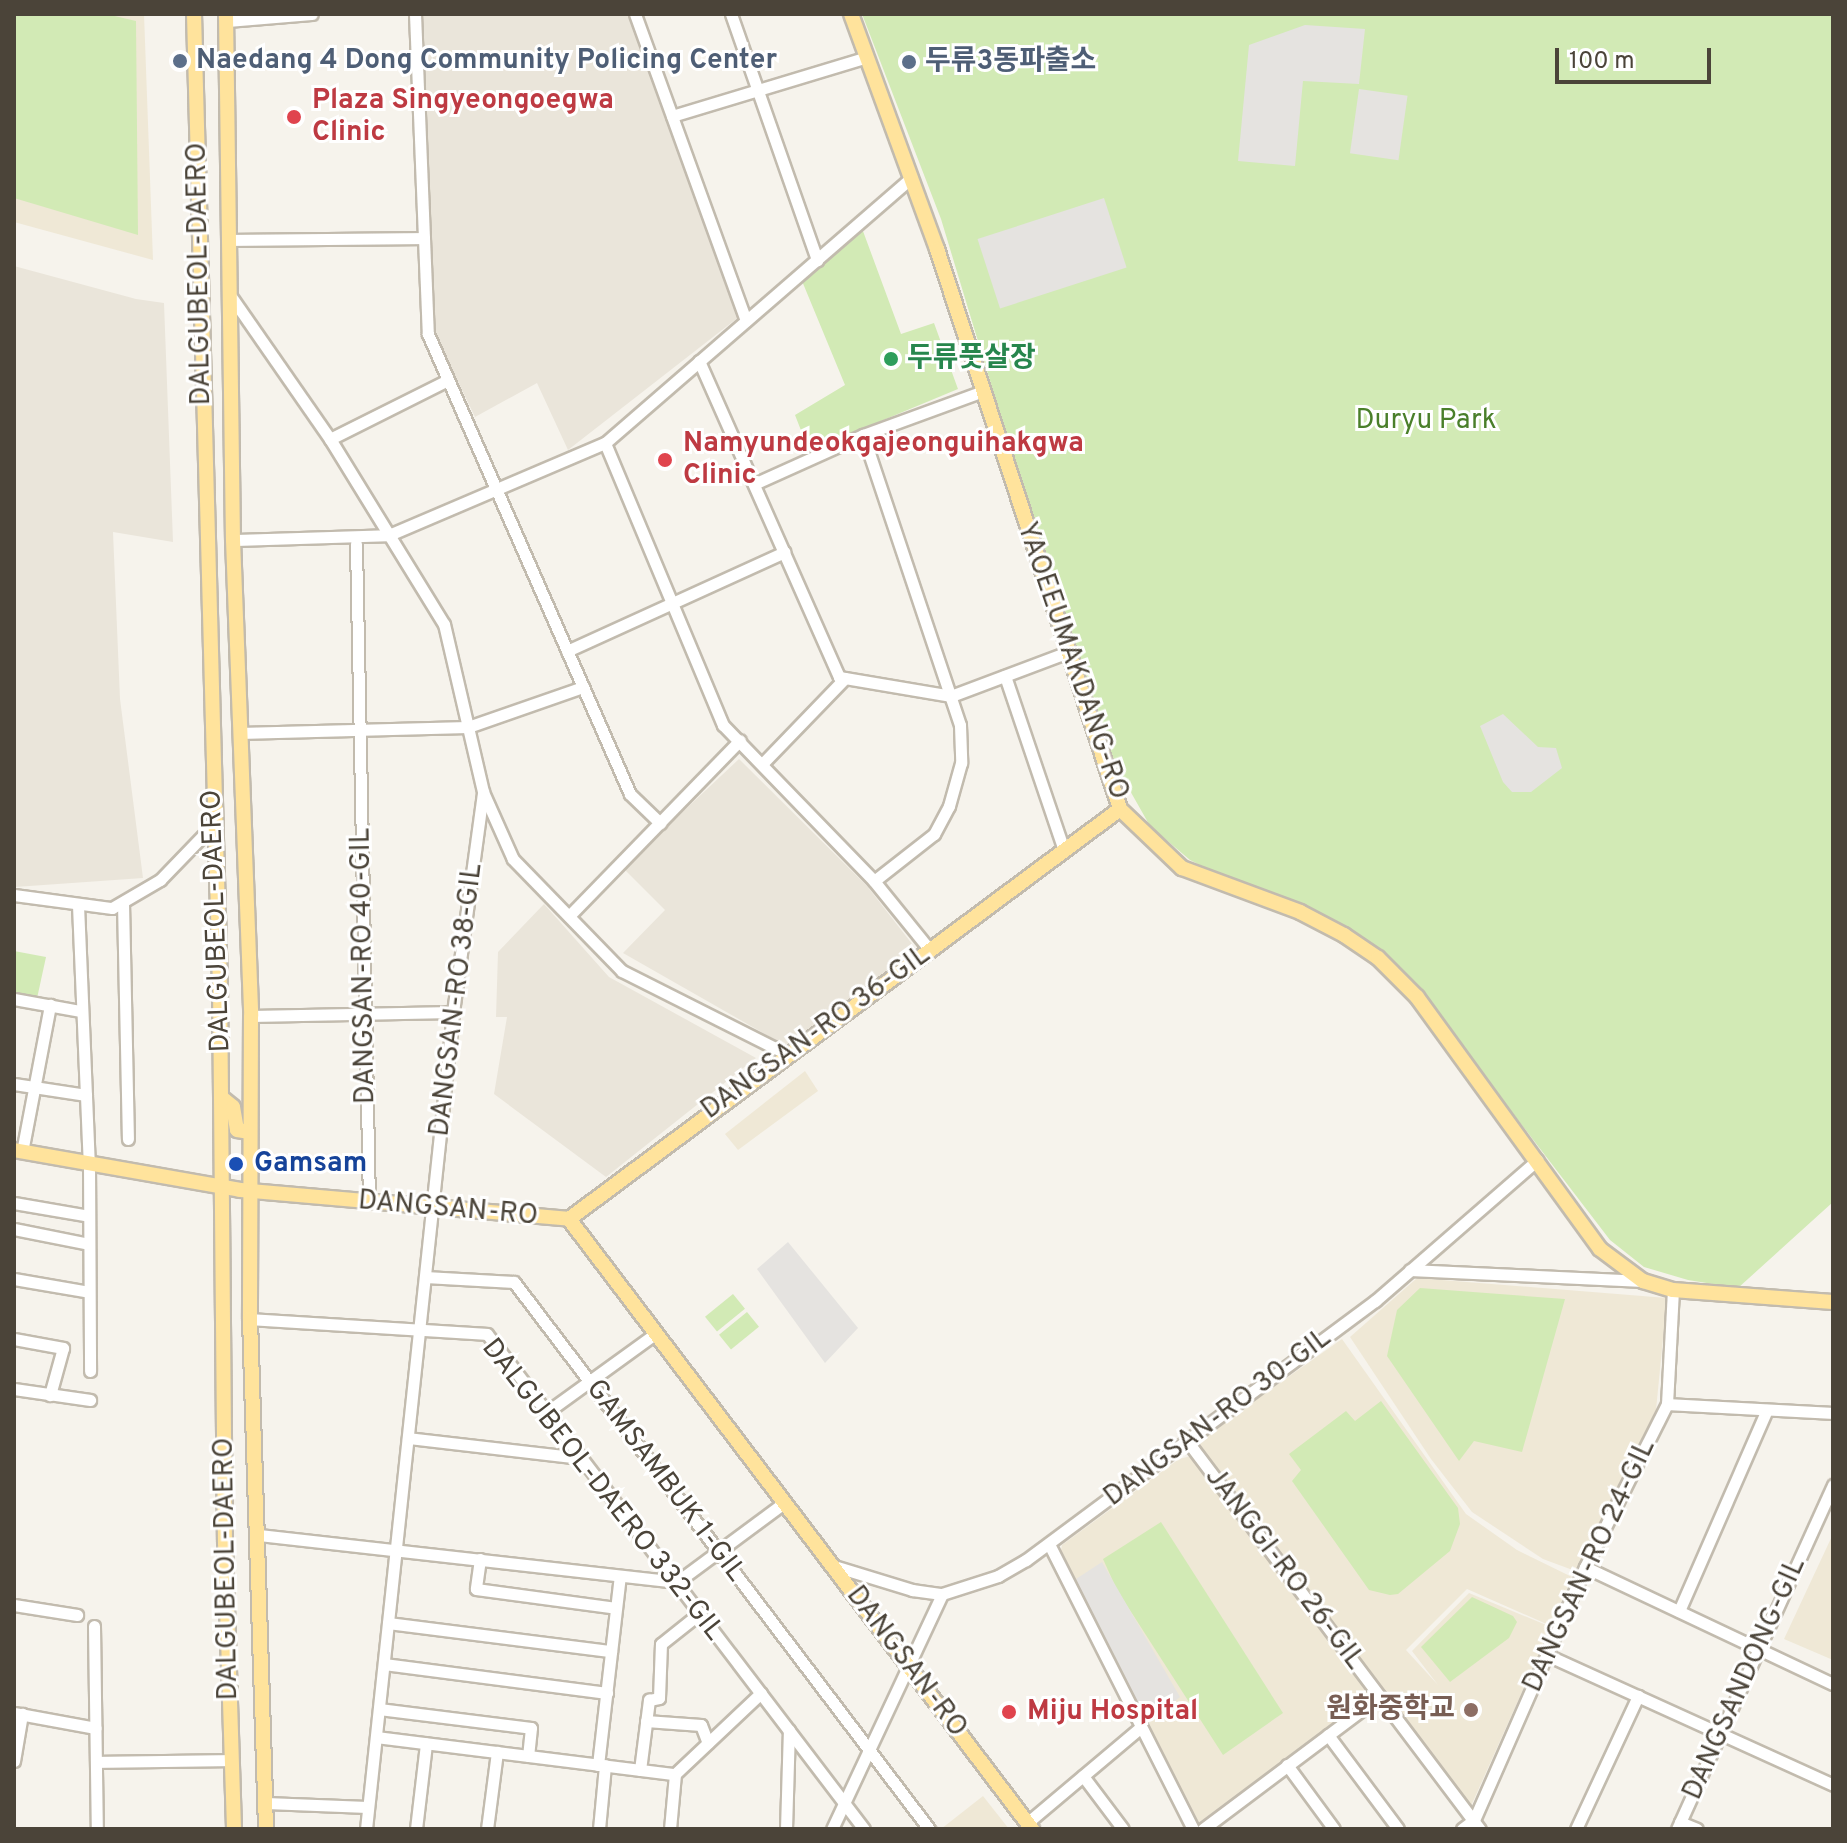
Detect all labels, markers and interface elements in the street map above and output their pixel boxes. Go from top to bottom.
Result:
scale bar [1559,32,1715,82]
place label: Naedang 4 Dong Community Policing Center [196,44,777,78]
place label: 두류3동파출소 [925,45,1096,79]
text: 100 m [1569,47,1635,77]
marker: Naedang 4 Dong Community Policing Center [171,52,189,70]
marker: 두류3동파출소 [900,53,918,71]
place label: Plaza Singyeongoegwa Clinic [312,84,614,150]
marker: Plaza Singyeongoegwa Clinic [283,106,305,128]
street label: DALGUBEOL-DAERO [181,142,219,406]
place label: 두류풋살장 [907,342,1036,376]
marker: 두류풋살장 [882,350,900,368]
park label: Duryu Park [1355,404,1497,438]
place label: Namyundeokgajeonguihakgwa Clinic [683,427,1084,493]
marker: Namyundeokgajeonguihakgwa Clinic [654,449,676,471]
street label: YAOEEUMAKDANG-RO [1009,518,1135,804]
street label: DALGUBEOL-DAERO [196,789,238,1053]
street label: DANGSAN-RO 40-GIL [345,828,383,1104]
street label: DANGSAN-RO 38-GIL [424,862,490,1138]
street label: DANGSAN-RO 36-GIL [695,939,937,1127]
place label: Gamsam [254,1147,367,1181]
marker: Gamsam [225,1153,247,1175]
street label: DANGSAN-RO [357,1184,539,1234]
street label: DANGSAN-RO 30-GIL [1098,1322,1338,1514]
street label: DALGUBEOL-DAERO 332-GIL [474,1332,730,1648]
street label: GAMSAMBUK 1-GIL [578,1373,752,1589]
street label: DANGSAN-RO 24-GIL [1517,1434,1663,1698]
street label: DALGUBEOL-DAERO [208,1437,246,1701]
street label: JANGGI-RO 26-GIL [1197,1461,1371,1677]
street label: DANGSANDONG-GIL [1676,1553,1814,1805]
street label: DANGSAN-RO [838,1580,974,1744]
place label: 원화중학교 [1326,1693,1455,1727]
place label: Miju Hospital [1027,1695,1198,1729]
marker: Miju Hospital [998,1701,1020,1723]
marker: 원화중학교 [1462,1701,1480,1719]

